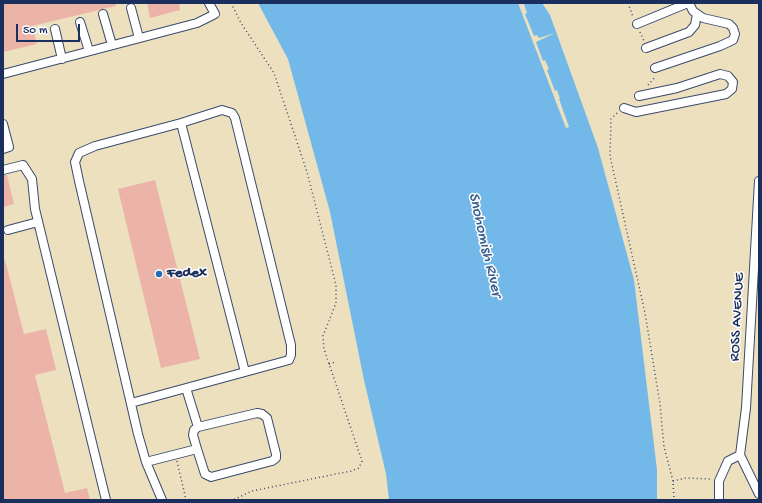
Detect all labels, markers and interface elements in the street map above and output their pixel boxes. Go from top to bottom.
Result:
scale bar [18,16,82,42]
text: 50 m [23,24,48,38]
water label: Snohomish River [463,191,505,299]
place label: Fedex [167,265,207,283]
marker: Fedex [154,269,164,279]
street label: ROSS AVENUE [727,272,749,362]

